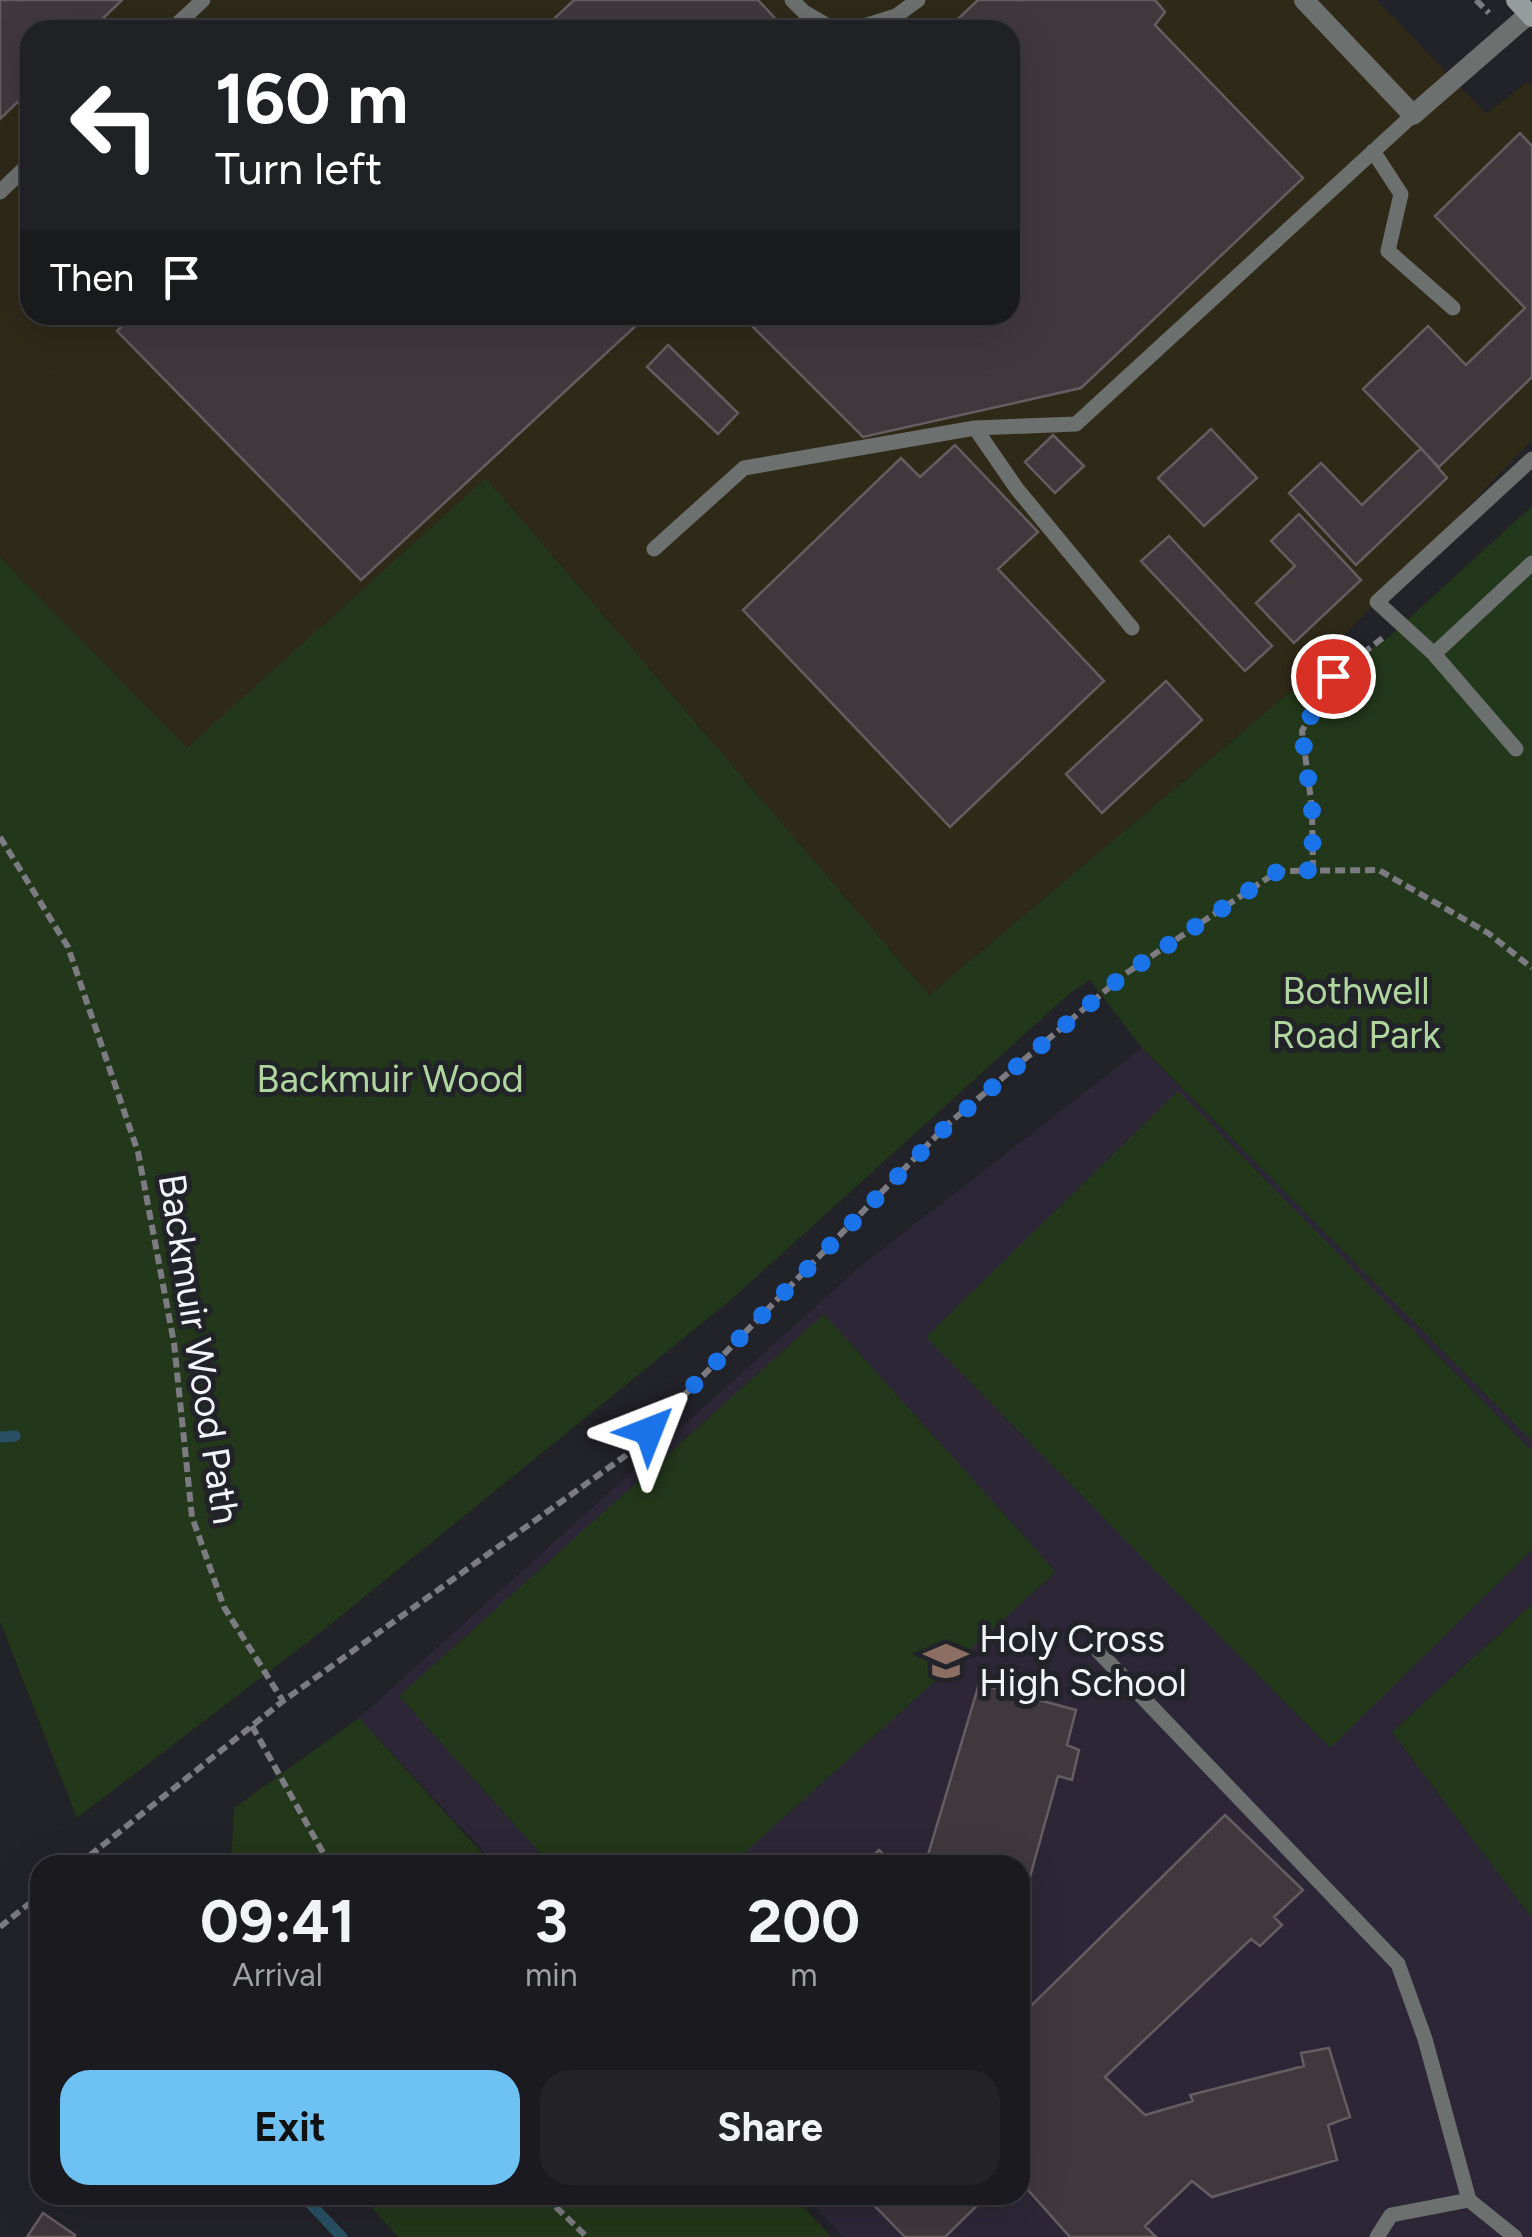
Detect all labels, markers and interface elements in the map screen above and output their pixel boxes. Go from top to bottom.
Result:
text: 160 m [215,56,408,141]
icon: left [50,60,180,190]
text: Turn left [215,141,382,195]
icon: arrive [154,250,209,305]
text: Then [50,255,134,301]
pin [1291,634,1376,719]
icon: arrive [1306,649,1361,704]
park label: Bothwell Road Park [1271,968,1441,1058]
park label: Backmuir Wood [256,1056,524,1102]
street label: Backmuir Wood Path [149,1171,249,1527]
position arrow [597,1379,701,1483]
place label: Holy Cross High School [979,1616,1187,1706]
school or university icon: Holy Cross High School [922,1637,970,1685]
text: 09:41 [200,1885,355,1957]
text: 3 [535,1885,568,1957]
text: 200 [748,1885,860,1957]
text: Arrival [232,1956,323,1994]
text: min [525,1956,578,1994]
text: m [790,1956,817,1994]
button: Exit [60,2070,520,2185]
button: Share [540,2070,1000,2185]

